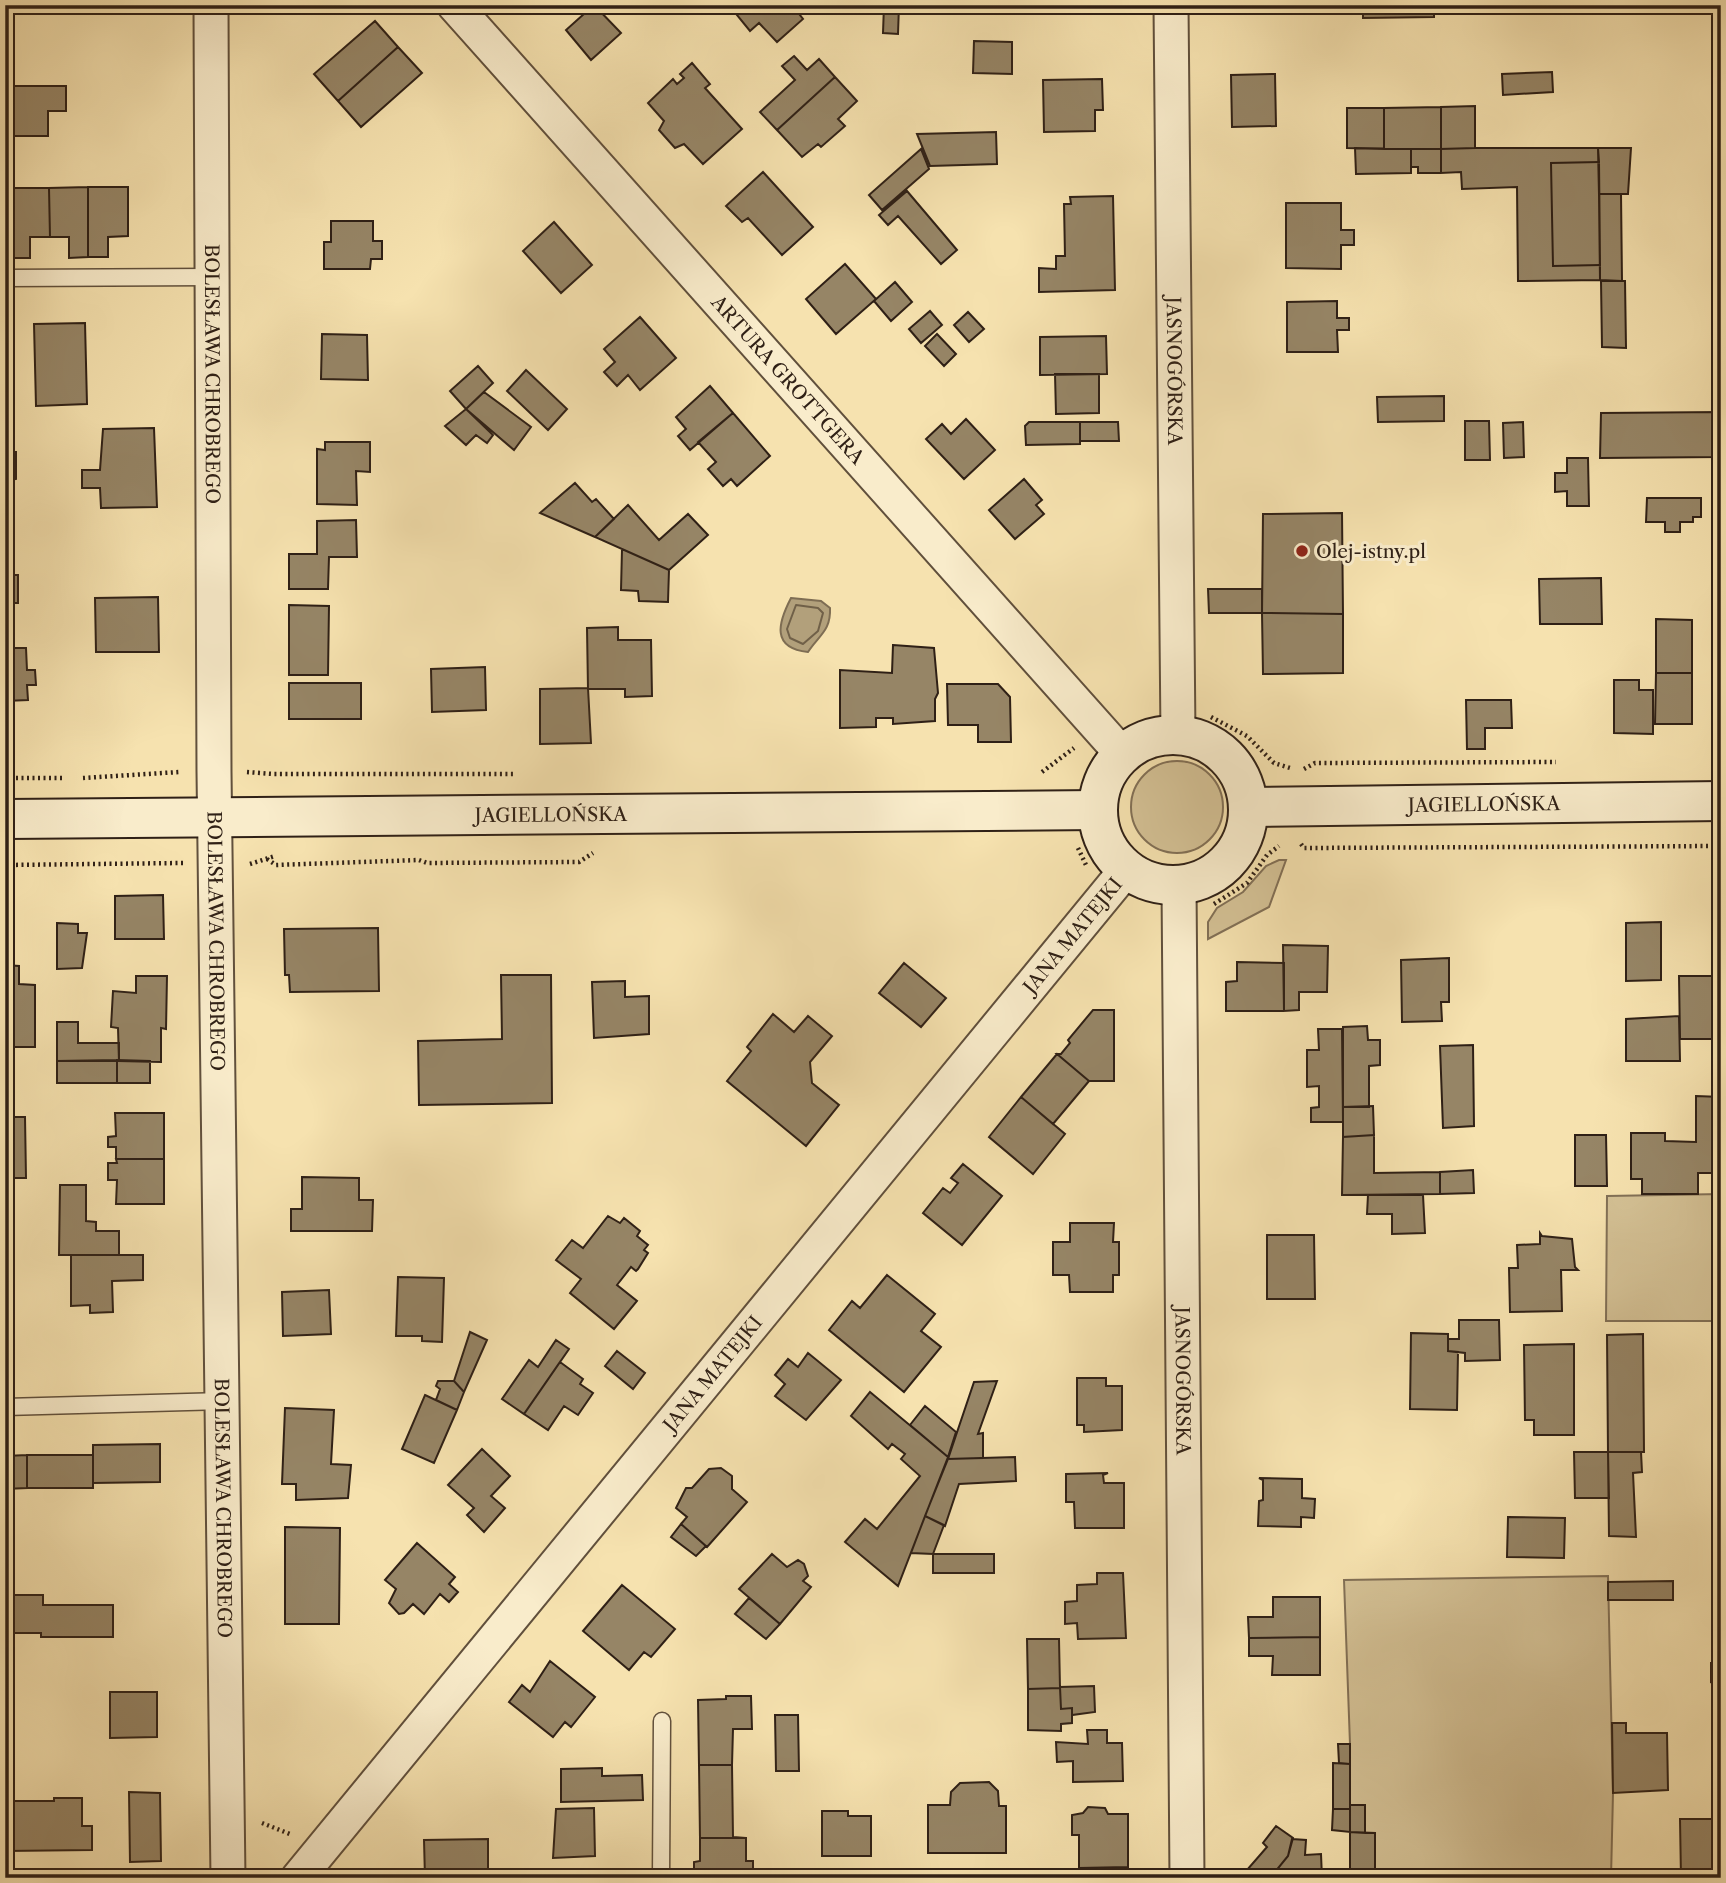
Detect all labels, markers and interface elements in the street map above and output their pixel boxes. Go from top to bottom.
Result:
street label: BOLESŁAWA CHROBREGO [200,244,224,504]
street label: ARTURA GROTTGERA [706,290,870,470]
street label: JASNOGÓRSKA [1162,294,1187,446]
place label: Olej-istny.pl [1316,540,1426,563]
marker: Olej-istny.pl [1294,543,1310,559]
street label: JAGIELLOŃSKA [1405,792,1561,817]
street label: JAGIELLOŃSKA [472,802,628,827]
street label: BOLESŁAWA CHROBREGO [203,811,229,1071]
street label: JANA MATEJKI [1016,873,1127,1000]
street label: JASNOGÓRSKA [1171,1304,1195,1456]
street label: JANA MATEJKI [656,1311,767,1438]
street label: BOLESŁAWA CHROBREGO [210,1378,236,1638]

